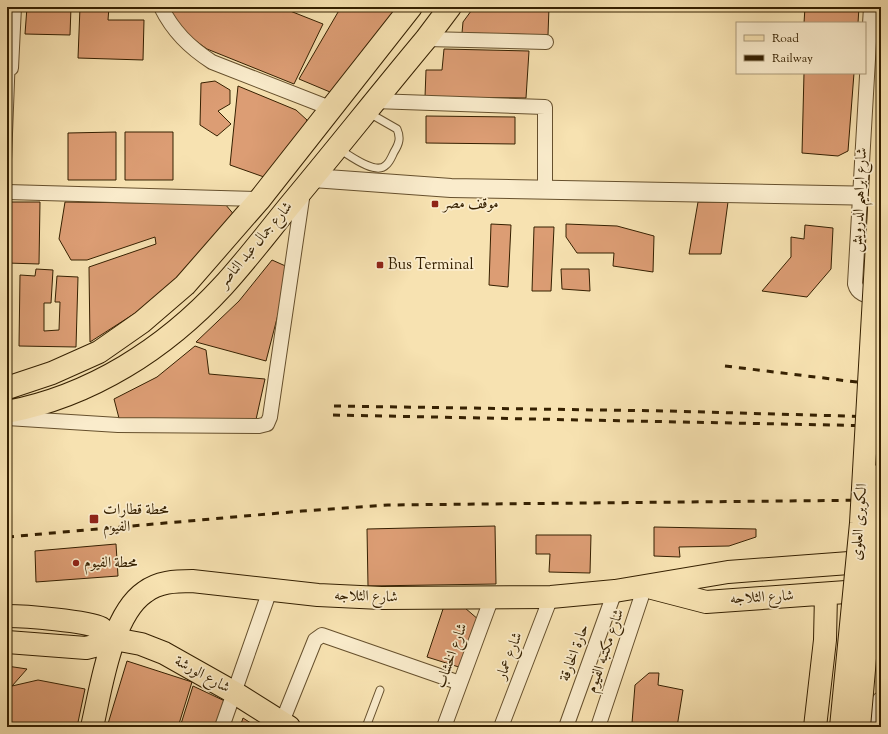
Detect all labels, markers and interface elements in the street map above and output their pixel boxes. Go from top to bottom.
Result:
legend [736,22,866,74]
text: Road [772,30,799,48]
text: Railway [772,50,813,68]
street label: شارع ابراهيم الدرويش [847,147,876,253]
place label: موقف مصر [441,194,499,215]
street label: شارع جمال عبد الناصر [213,198,299,295]
marker: موقف مصر [430,199,440,209]
place label: Bus Terminal [388,255,474,276]
marker: Bus Terminal [375,260,385,270]
street label: الكوبرى العلوى [847,483,873,561]
place label: محطة قطارات الفيوم [103,500,168,539]
marker: محطة قطارات الفيوم [88,513,100,525]
place label: محطة الفيوم [84,553,137,575]
marker: محطة الفيوم [71,558,81,568]
street label: شارع الثلاجه [334,585,398,610]
street label: شارع الثلاجه [730,586,795,611]
street label: شارع مكتبه الفيوم [582,606,631,696]
street label: شارع الخشاب [431,621,474,692]
street label: حارة الخارقة [555,621,595,685]
street label: شارع عمار [491,629,530,685]
street label: شارع الورشة [170,651,234,700]

